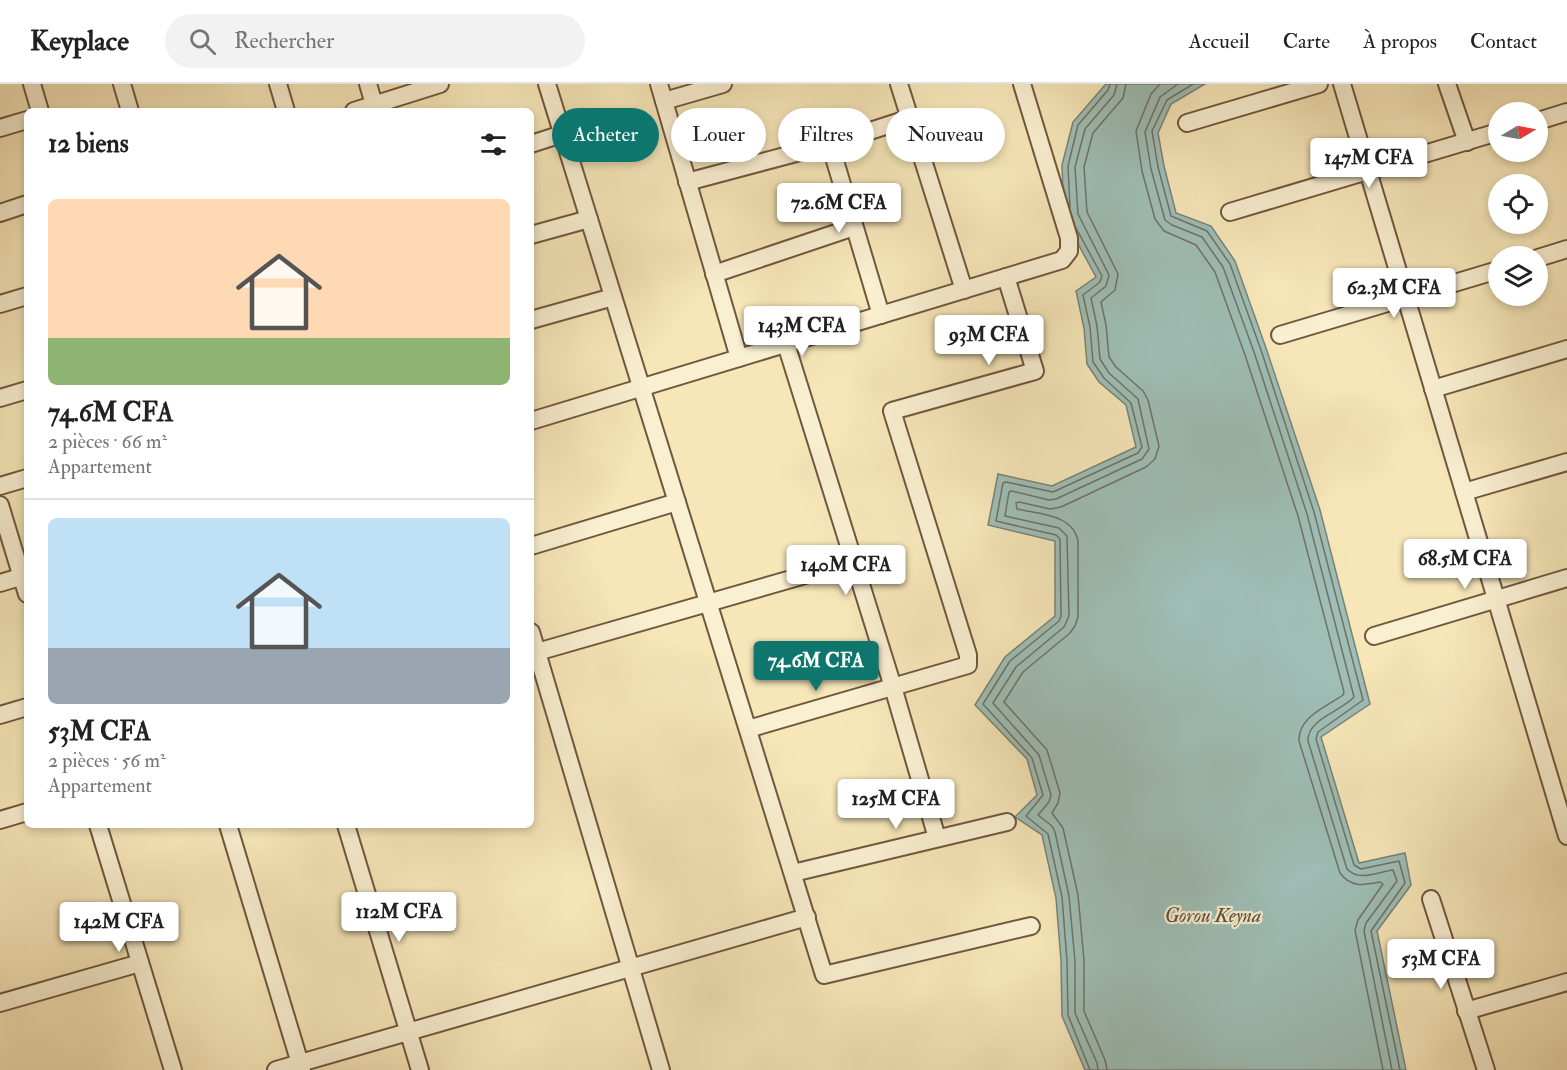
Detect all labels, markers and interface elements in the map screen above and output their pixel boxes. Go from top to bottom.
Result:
search box [165,14,585,68]
text: Keyplace [30,24,129,59]
icon: search [186,25,219,58]
text: Rechercher [234,27,334,55]
text: Accueil [1189,28,1250,55]
text: Carte [1283,28,1330,55]
text: À propos [1363,28,1437,55]
text: Contact [1470,28,1537,55]
north arrow [1488,102,1548,162]
map controls [1488,102,1548,306]
chip: Acheter [552,108,659,162]
chip: Louer [671,108,766,162]
chip: Filtres [778,108,874,162]
chip: Nouveau [886,108,1005,162]
text: 12 biens [48,128,129,160]
icon: filters [477,128,510,161]
pin: 147M CFA [1307,138,1431,189]
text: 147M CFA [1324,145,1414,170]
button: locate [1488,174,1548,234]
pin: 72.6M CFA [770,183,908,234]
text: 72.6M CFA [791,190,887,215]
icon: home [225,238,333,346]
button: layers [1488,246,1548,306]
pin: 62.3M CFA [1325,268,1463,319]
text: 62.3M CFA [1347,275,1441,300]
pin: 143M CFA [740,306,864,357]
text: 143M CFA [758,313,846,338]
pin: 93M CFA [934,315,1044,366]
text: 93M CFA [949,322,1029,347]
text: 74.6M CFA [48,397,174,429]
text: 2 pièces · 66 m² [48,429,167,454]
text: Appartement [48,454,152,479]
pin: 68.5M CFA [1396,539,1534,590]
pin: 140M CFA [784,545,908,596]
text: 68.5M CFA [1418,546,1512,571]
text: 140M CFA [801,552,892,577]
icon: home [225,557,333,665]
pin: 74.6M CFA [747,641,885,692]
text: 74.6M CFA [768,648,864,673]
text: 53M CFA [48,716,151,748]
text: 2 pièces · 56 m² [48,748,166,773]
text: Appartement [48,773,152,798]
pin: 125M CFA [834,779,958,830]
text: 125M CFA [852,786,940,811]
pin: 112M CFA [337,892,461,943]
text: 112M CFA [355,899,443,924]
pin: 142M CFA [57,902,181,953]
water label: Gorou Keyna [1165,903,1261,928]
text: 142M CFA [74,909,164,934]
pin: 53M CFA [1386,939,1496,990]
text: 53M CFA [1401,946,1481,971]

